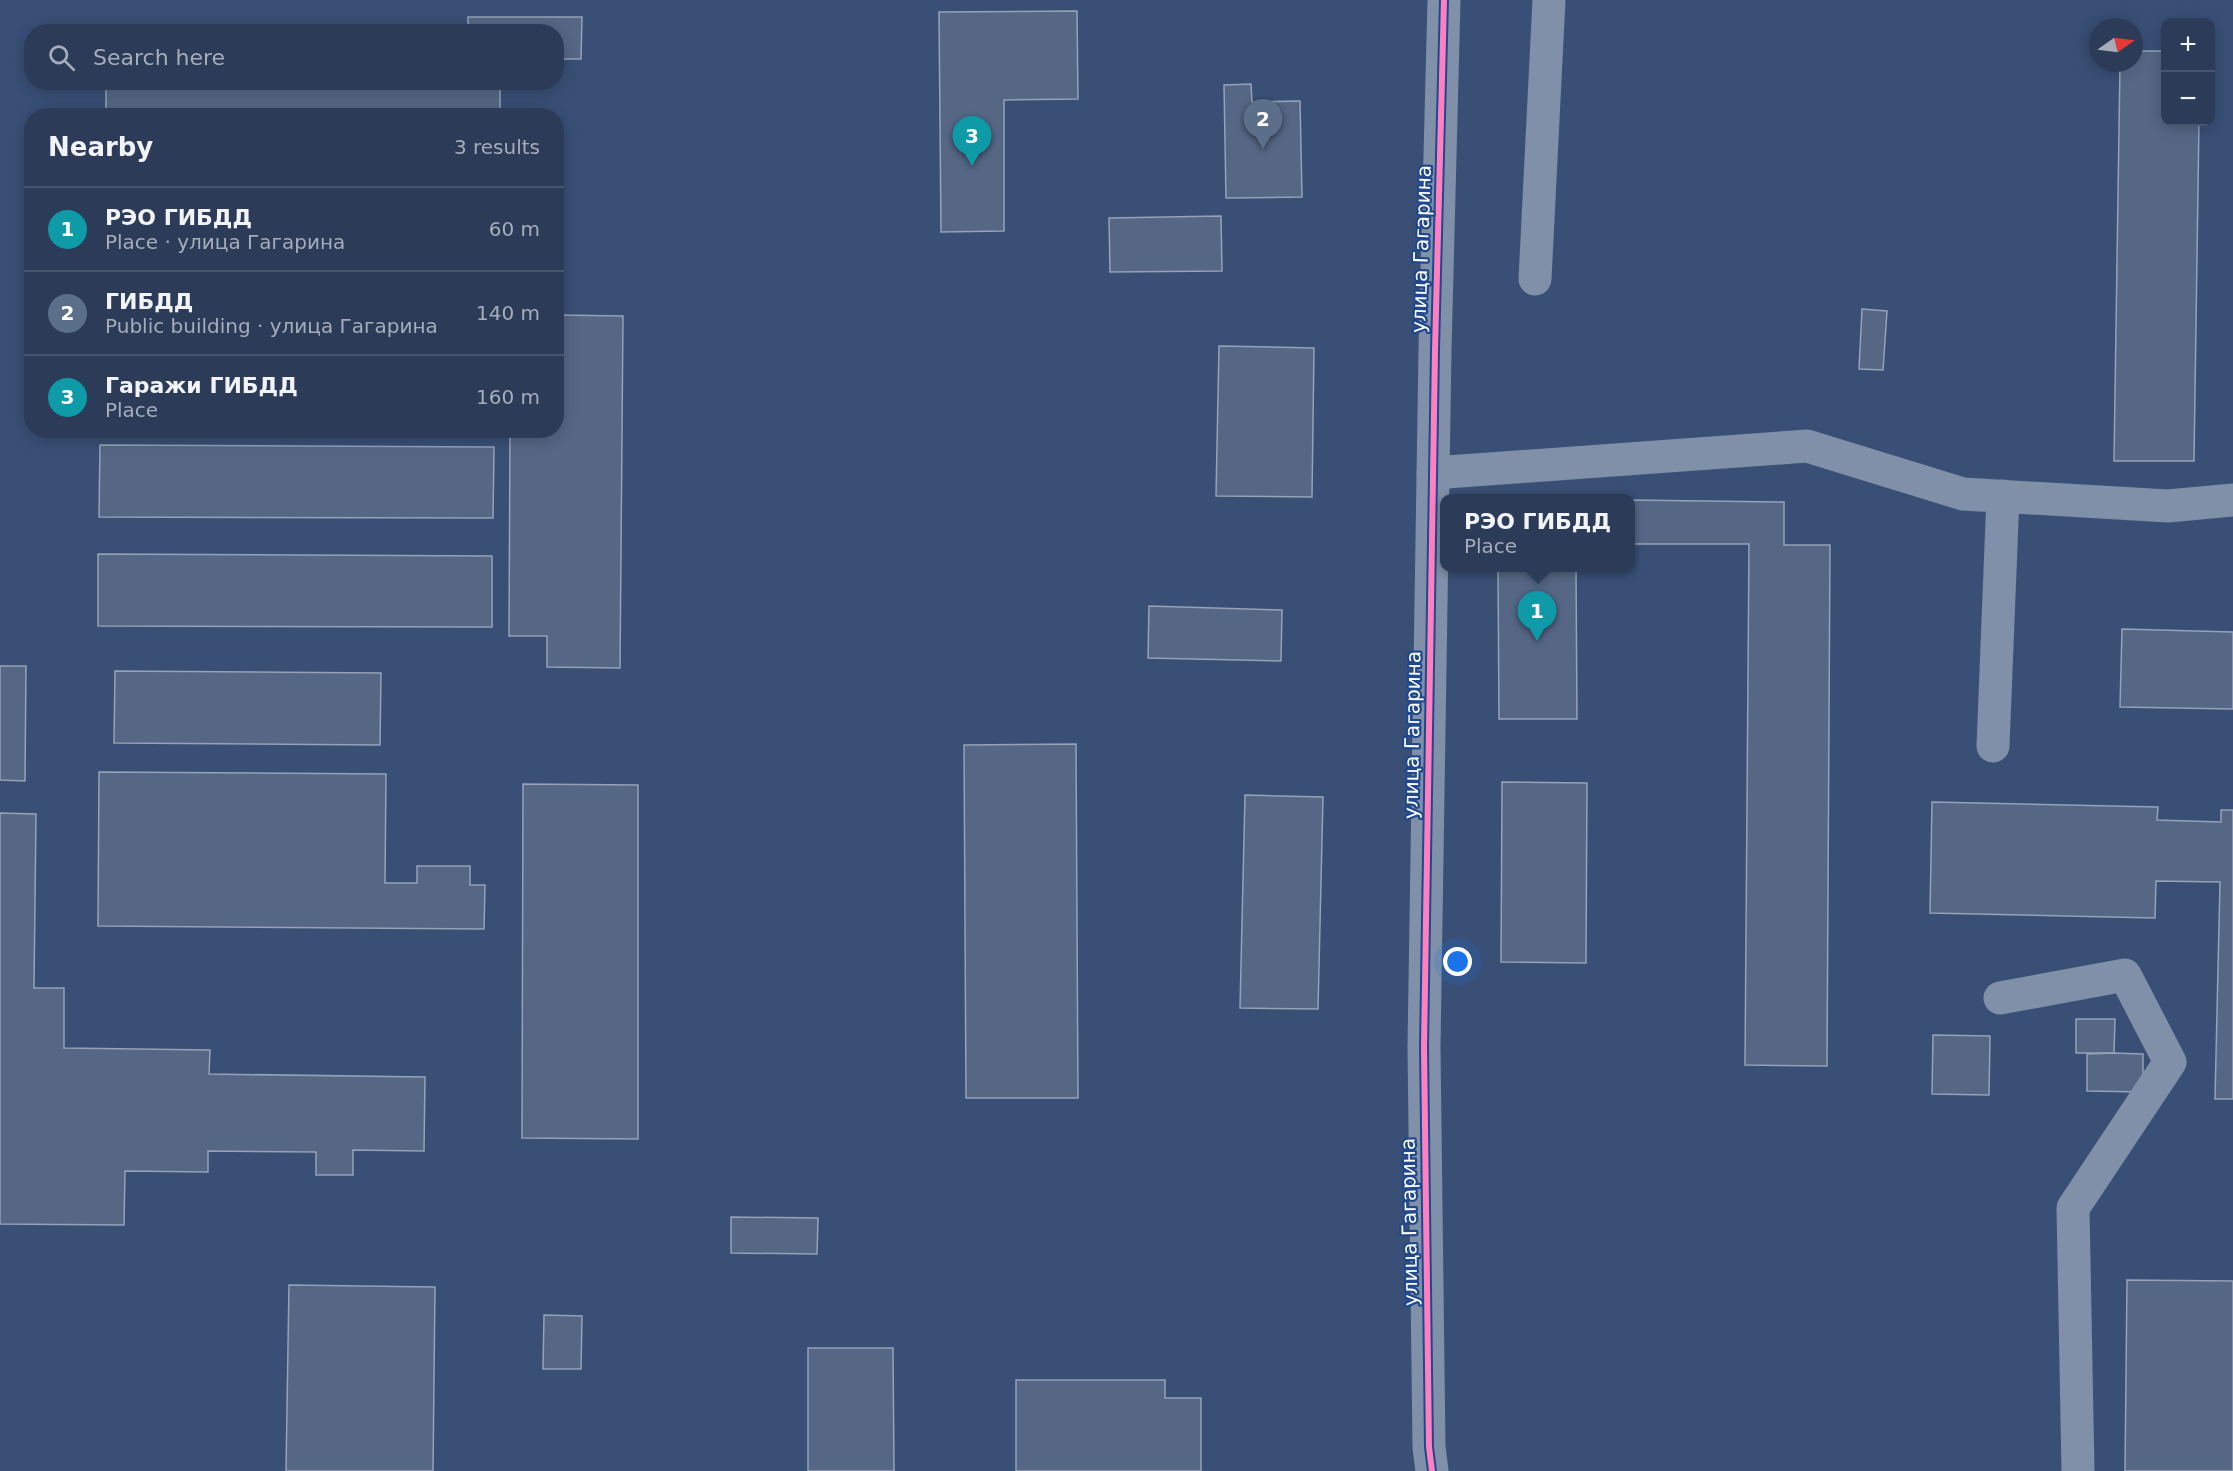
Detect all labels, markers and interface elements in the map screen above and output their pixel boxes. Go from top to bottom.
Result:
north arrow [2089,18,2143,72]
map controls [2161,18,2215,126]
button: + [2161,18,2215,72]
search box [24,24,564,90]
icon: search [45,41,78,74]
text: Search here [93,45,225,70]
button: − [2161,72,2215,126]
pin: 2 [1244,100,1282,149]
pin: 3 [952,116,992,166]
text: Nearby [48,132,153,162]
text: 3 results [454,135,540,159]
street label: улица Гагарина [1406,165,1436,333]
text: РЭО ГИБДД [105,205,252,230]
text: 1 [61,217,74,241]
text: 60 m [489,217,540,241]
text: Place · улица Гагарина [105,230,345,254]
text: ГИБДД [105,289,193,314]
text: 2 [61,301,74,325]
text: 140 m [476,301,540,325]
text: Public building · улица Гагарина [105,314,438,338]
text: Гаражи ГИБДД [105,373,298,398]
text: 3 [61,385,74,409]
text: 160 m [476,385,540,409]
text: Place [105,398,158,422]
popup [1440,494,1635,572]
text: РЭО ГИБДД [1464,509,1611,534]
text: Place [1464,534,1517,558]
pin: 1 [1518,592,1556,641]
street label: улица Гагарина [1399,651,1425,819]
your location [1443,947,1472,976]
street label: улица Гагарина [1396,1138,1422,1306]

